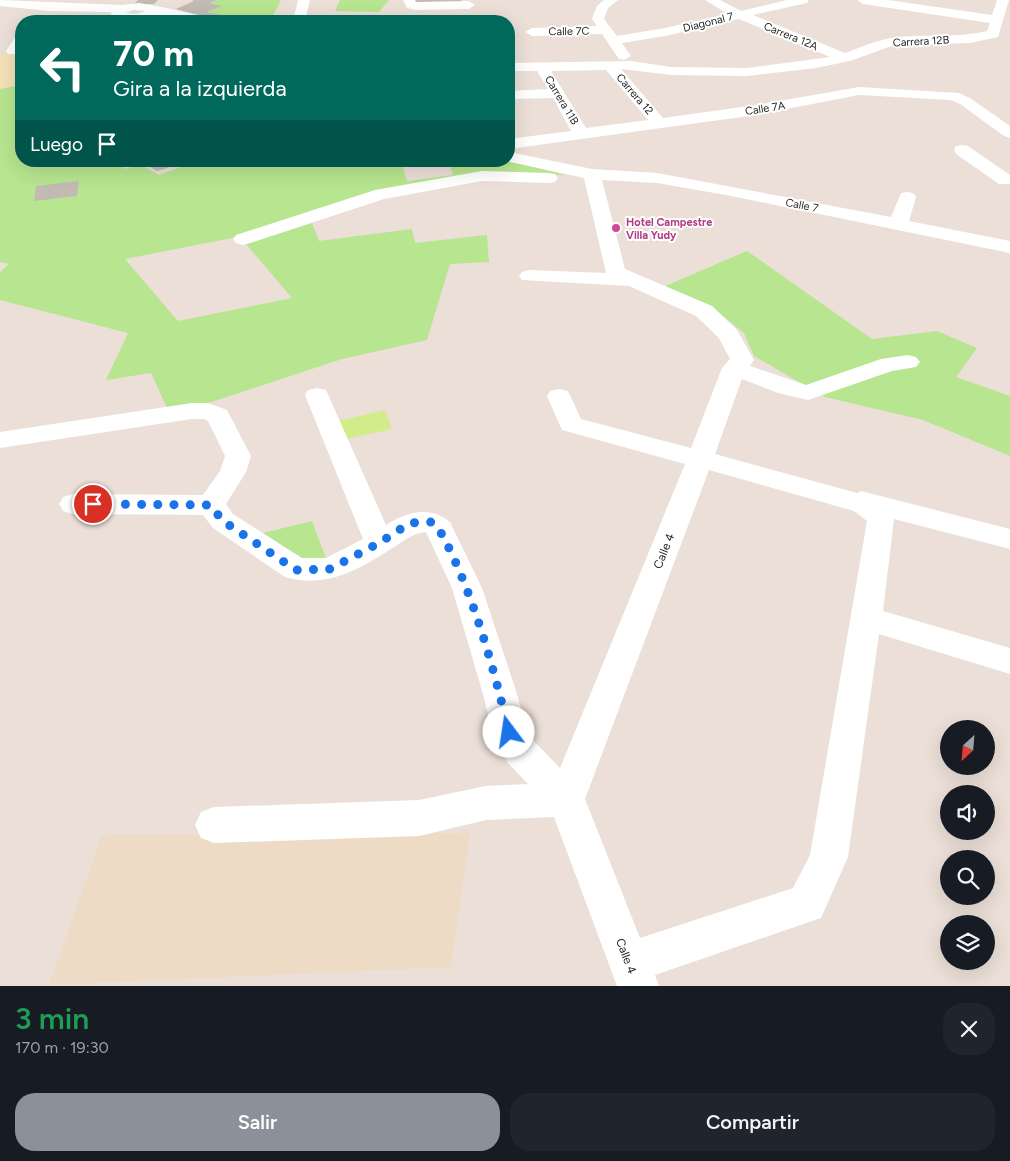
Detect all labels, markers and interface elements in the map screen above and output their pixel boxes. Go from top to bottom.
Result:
street label: Diagonal 7 [682,10,735,35]
street label: Carrera 12A [762,20,820,53]
street label: Calle 7C [548,25,590,38]
text: 70 m [113,33,194,75]
street label: Carrera 12B [892,34,950,49]
icon: left [30,35,95,100]
street label: Carrera 12 [613,71,656,117]
street label: Carrera 11B [542,73,581,127]
text: Gira a la izquierda [113,75,287,102]
street label: Calle 7A [744,99,787,118]
icon: arrive [93,130,121,158]
text: Luego [30,133,83,156]
street label: Calle 7 [784,196,819,215]
place label: Hotel Campestre Villa Yudy [626,216,712,242]
marker: Hotel Campestre Villa Yudy [610,222,622,234]
pin [72,483,114,525]
icon: arrive [79,490,107,518]
street label: Calle 4 [651,531,678,571]
position arrow [482,705,534,757]
north arrow [940,720,995,775]
map controls [940,720,995,970]
button: sound [940,785,995,840]
button: search [940,850,995,905]
button: layers [940,915,995,970]
street label: Calle 4 [613,936,639,976]
text: 3 min [15,1000,89,1037]
button: close [943,1003,995,1055]
text: 170 m · 19:30 [15,1038,109,1057]
button: Salir [15,1093,500,1151]
button: Compartir [510,1093,995,1151]

